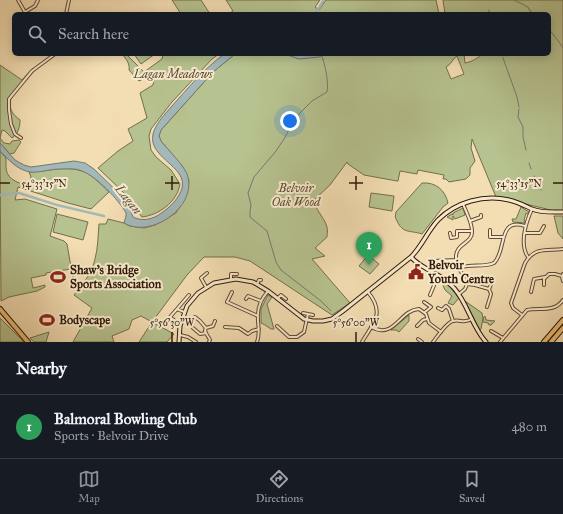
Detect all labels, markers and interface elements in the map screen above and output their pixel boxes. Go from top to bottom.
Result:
search box [12,12,551,56]
icon: search [26,23,48,45]
text: Search here [58,25,129,43]
park label: Lagan Meadows [133,67,213,81]
your location [280,111,300,131]
text: 54°33'15"N [21,178,67,190]
text: 54°33'15"N [496,178,542,190]
water label: Lagan [111,181,145,218]
park label: Belvoir Oak Wood [272,181,321,209]
pin: 1 [356,232,382,265]
place label: Belvoir Youth Centre [427,258,494,286]
place label: Shaw's Bridge Sports Association [70,263,162,292]
public building icon: Belvoir Youth Centre [407,263,425,281]
sports icon: Shaw's Bridge Sports Association [49,268,67,286]
sports icon: Bodyscape [38,311,56,329]
place label: Bodyscape [59,313,110,328]
text: 5°56'30"W [150,317,195,329]
text: 5°56'00"W [333,317,380,329]
text: Nearby [16,358,67,379]
text: Balmoral Bowling Club [54,410,197,428]
text: 1 [26,419,32,435]
text: 480 m [512,419,547,435]
text: Sports · Belvoir Drive [54,428,169,444]
tab: Map [78,468,100,505]
tab: Directions [256,468,303,505]
tab: Saved [459,468,485,505]

